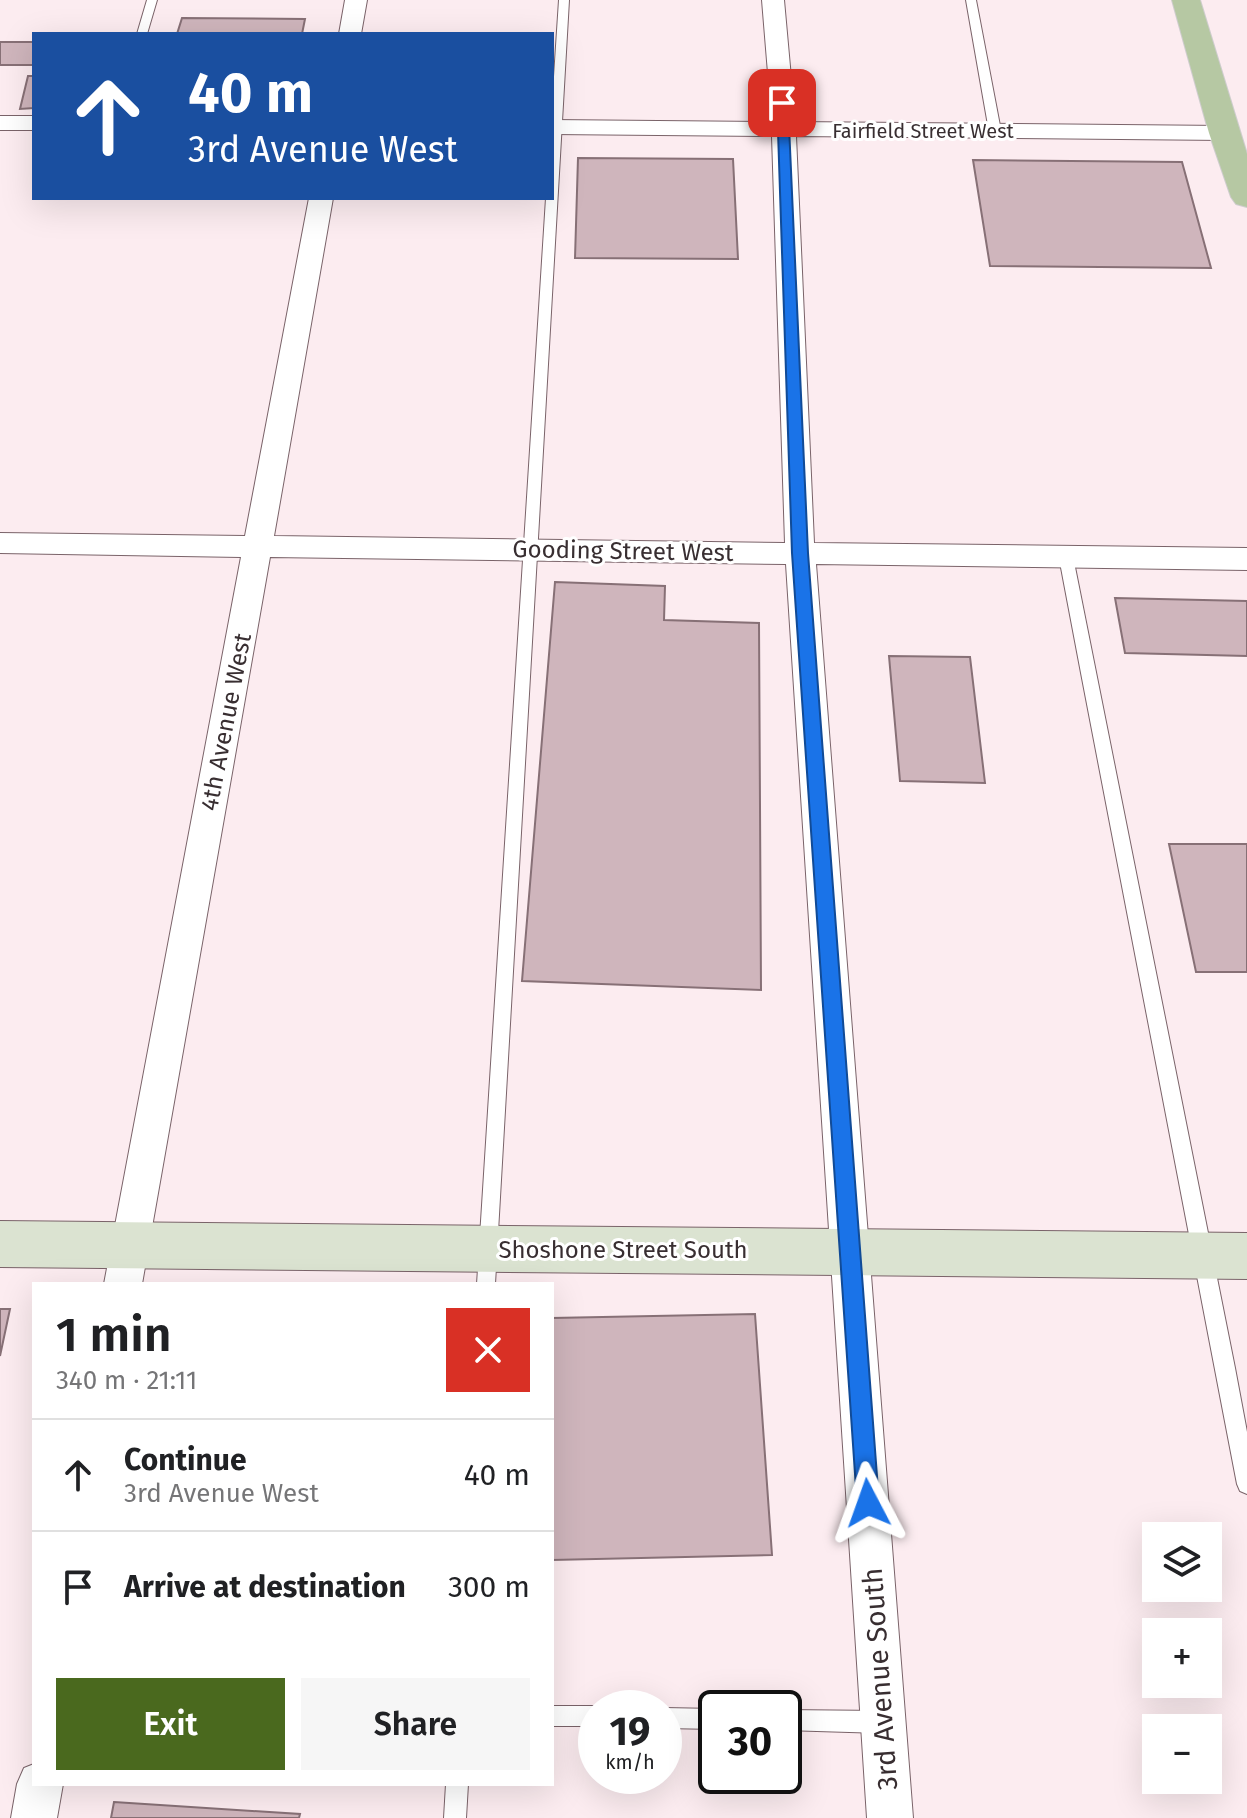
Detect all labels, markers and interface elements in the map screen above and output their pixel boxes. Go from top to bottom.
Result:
text: 40 m [188,60,313,127]
icon: ahead [56,64,160,168]
pin [748,69,816,137]
icon: arrive [760,81,804,125]
street label: Fairfield Street West [832,119,1015,143]
text: 3rd Avenue West [188,128,458,172]
street label: Gooding Street West [512,535,734,567]
street label: 4th Avenue West [195,630,257,813]
street label: Shoshone Street South [498,1236,748,1264]
text: 1 min [56,1306,172,1364]
button: close [446,1308,530,1392]
text: 340 m · 21:11 [56,1365,197,1396]
text: Continue [124,1442,247,1478]
icon: ahead [56,1453,100,1497]
text: 40 m [464,1457,530,1493]
position arrow [826,1461,910,1545]
text: 3rd Avenue West [124,1478,319,1509]
map controls [1142,1522,1222,1794]
button: layers [1142,1522,1222,1602]
icon: arrive [56,1565,100,1609]
street label: 3rd Avenue South [856,1567,904,1791]
text: Arrive at destination [124,1569,406,1605]
text: 300 m [448,1569,530,1605]
button: + [1142,1618,1222,1698]
button: Exit [56,1678,285,1770]
button: Share [301,1678,530,1770]
speed limit sign: 30 [698,1690,802,1794]
text: 19 [610,1708,650,1756]
button: − [1142,1714,1222,1794]
text: km/h [605,1750,655,1774]

